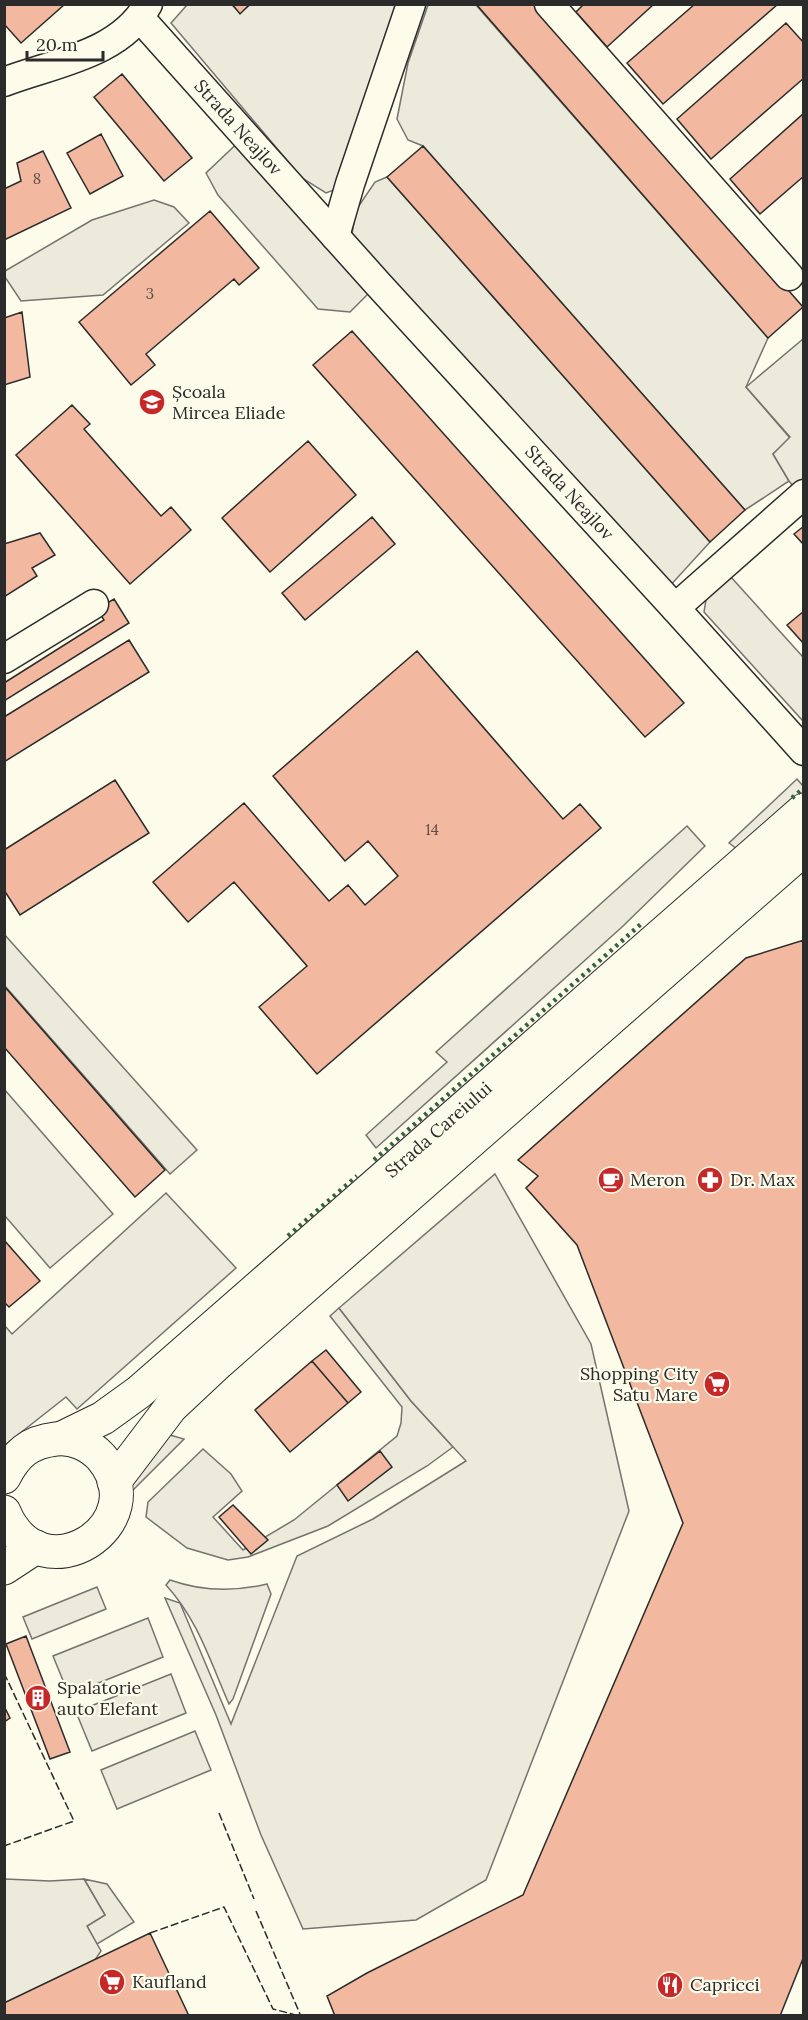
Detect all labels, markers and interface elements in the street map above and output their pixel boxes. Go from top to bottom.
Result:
scale bar [27,24,104,62]
text: 20 m [36,33,78,56]
street label: Strada Neajlov [190,75,288,181]
house number: 8 [33,169,41,188]
house number: 3 [146,284,154,303]
place label: Școala Mircea Eliade [172,380,286,424]
school or university icon: Școala Mircea Eliade [137,387,167,417]
street label: Strada Neajlov [520,440,619,545]
house number: 14 [425,820,439,839]
street label: Strada Careiului [380,1077,496,1183]
cafe icon: Meron [596,1165,626,1195]
pharmacy icon: Dr. Max [695,1165,725,1195]
place label: Meron [630,1168,685,1191]
place label: Dr. Max [730,1168,795,1191]
place label: Shopping City Satu Mare [580,1362,698,1406]
supermarket icon: Shopping City Satu Mare [702,1369,732,1399]
place label: Spalatorie auto Elefant [57,1676,158,1720]
building icon: Spalatorie auto Elefant [23,1683,53,1713]
supermarket icon: Kaufland [97,1967,127,1997]
place label: Kaufland [132,1970,207,1993]
restaurant icon: Capricci [655,1970,685,2000]
place label: Capricci [690,1973,760,1996]

